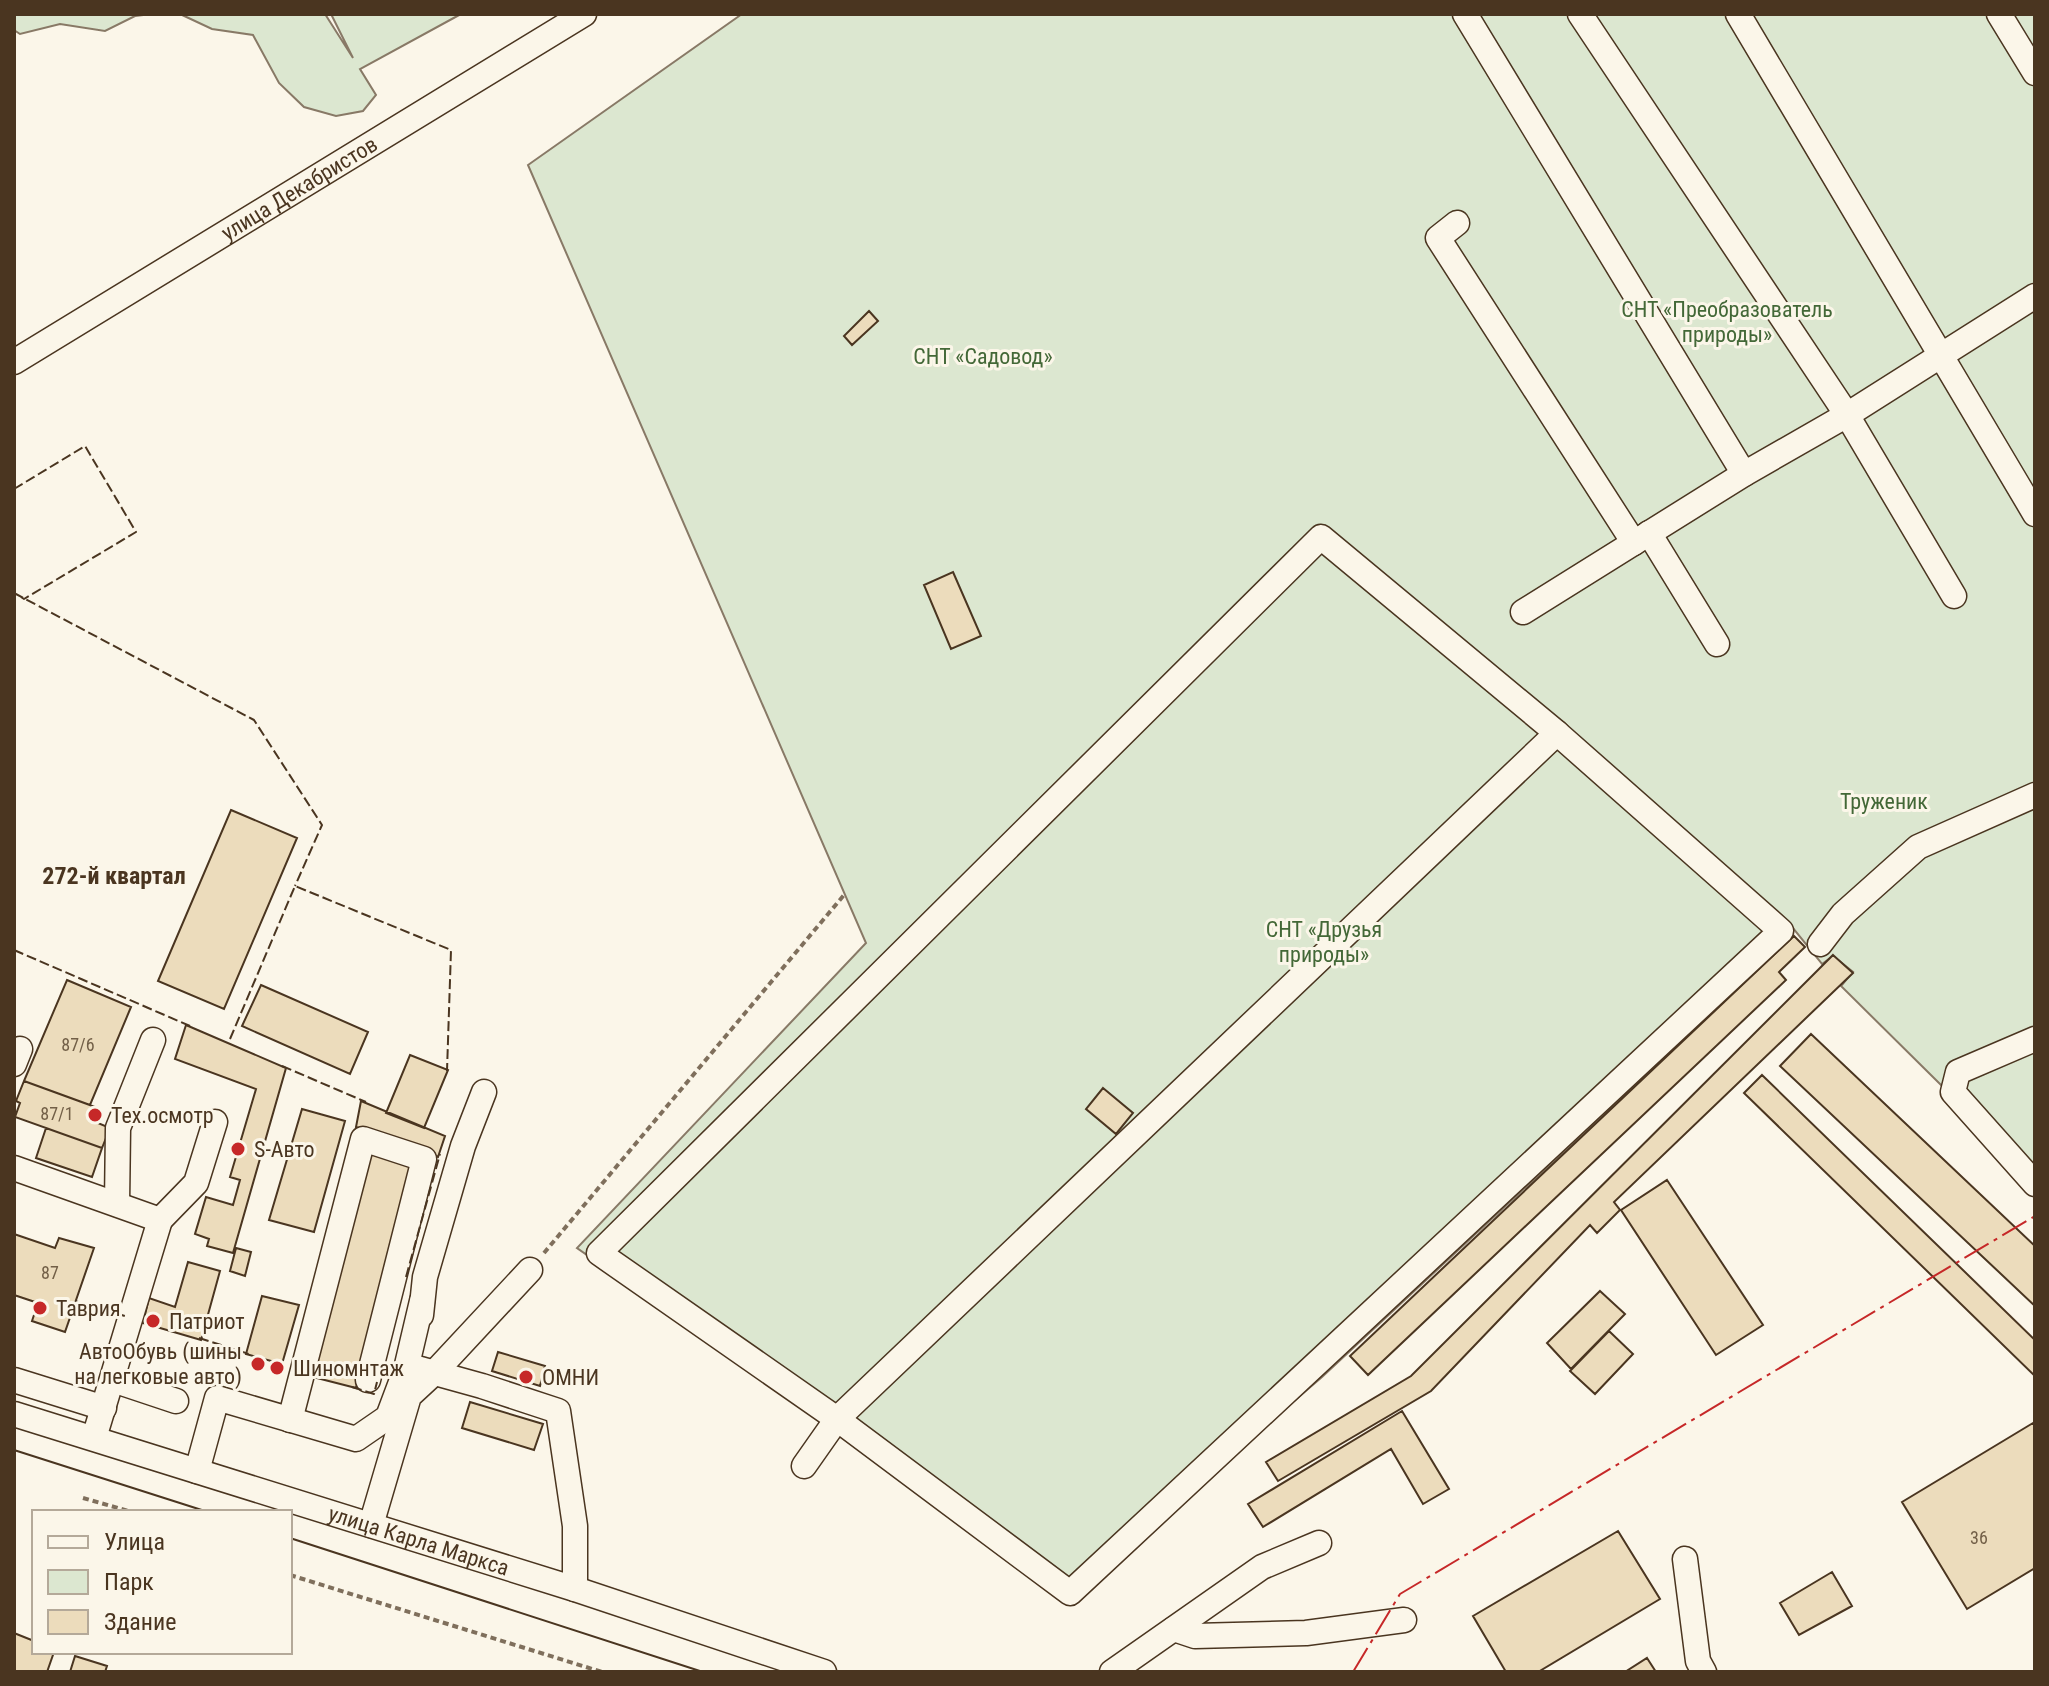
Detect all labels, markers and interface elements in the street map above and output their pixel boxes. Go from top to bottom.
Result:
street label: улица Декабристов [217,131,382,245]
park label: СНТ «Преобразователь природы» [1621,297,1833,347]
park label: СНТ «Садовод» [913,344,1053,369]
park label: Труженик [1840,789,1928,814]
district label: 272-й квартал [42,862,186,890]
park label: СНТ «Друзья природы» [1266,917,1382,967]
house number: 87/6 [61,1034,95,1055]
house number: 87/1 [40,1103,74,1124]
place label: Тех.осмотр [111,1103,214,1128]
marker: Тех.осмотр [86,1106,104,1124]
place label: S-Авто [254,1137,314,1162]
marker: S-Авто [229,1140,247,1158]
house number: 87 [41,1262,59,1283]
place label: Таврия [56,1296,121,1321]
marker: Таврия [31,1299,49,1317]
place label: Патриот [169,1309,245,1334]
marker: Патриот [144,1312,162,1330]
place label: АвтоОбувь (шины на легковые авто) [74,1339,242,1390]
marker: АвтоОбувь (шины на легковые авто) [249,1355,267,1373]
place label: Шиномнтаж [293,1356,404,1381]
marker: Шиномнтаж [268,1359,286,1377]
place label: ОМНИ [542,1365,599,1390]
marker: ОМНИ [517,1368,535,1386]
street label: улица Карла Маркса [325,1500,512,1580]
legend [32,1510,292,1654]
house number: 36 [1970,1527,1988,1548]
text: Улица [104,1528,165,1556]
text: Парк [104,1568,154,1596]
text: Здание [104,1608,176,1636]

